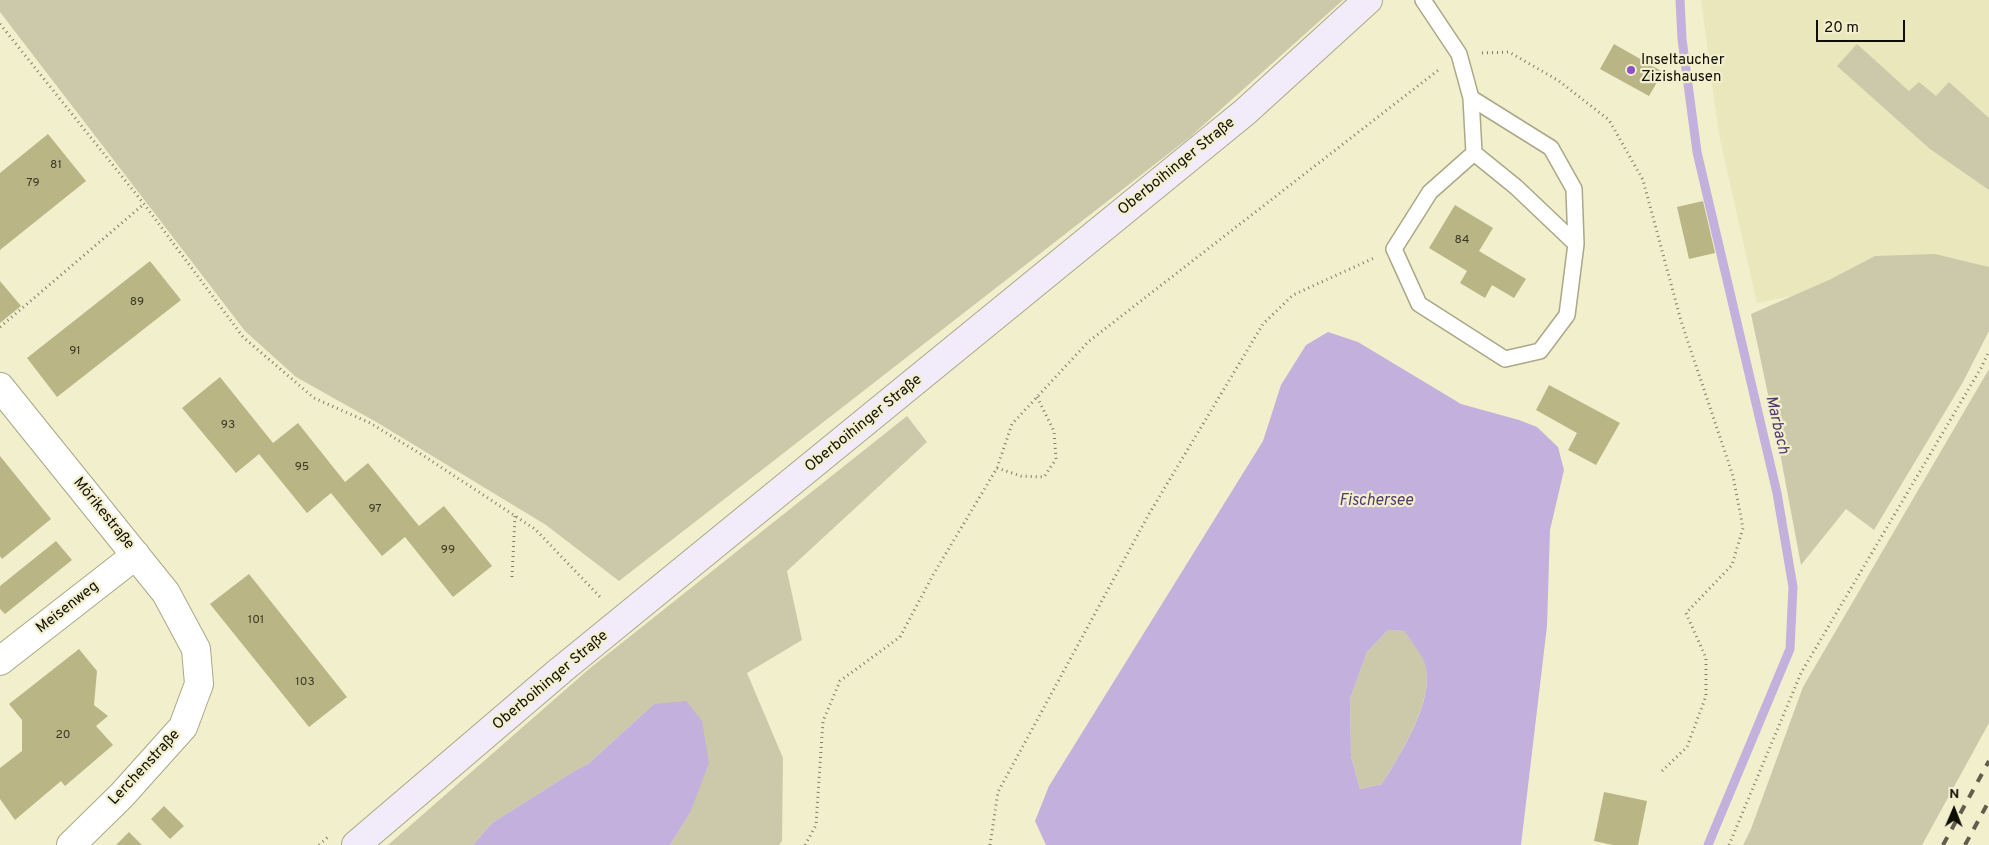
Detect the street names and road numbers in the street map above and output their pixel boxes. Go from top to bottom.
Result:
street label: Oberboihinger Straße [1115,114,1239,220]
street label: Oberboihinger Straße [802,371,926,477]
street label: Mörikestraße [69,474,137,554]
street label: Meisenweg [33,578,103,638]
street label: Oberboihinger Straße [490,628,612,734]
street label: Lerchenstraße [105,727,185,809]

